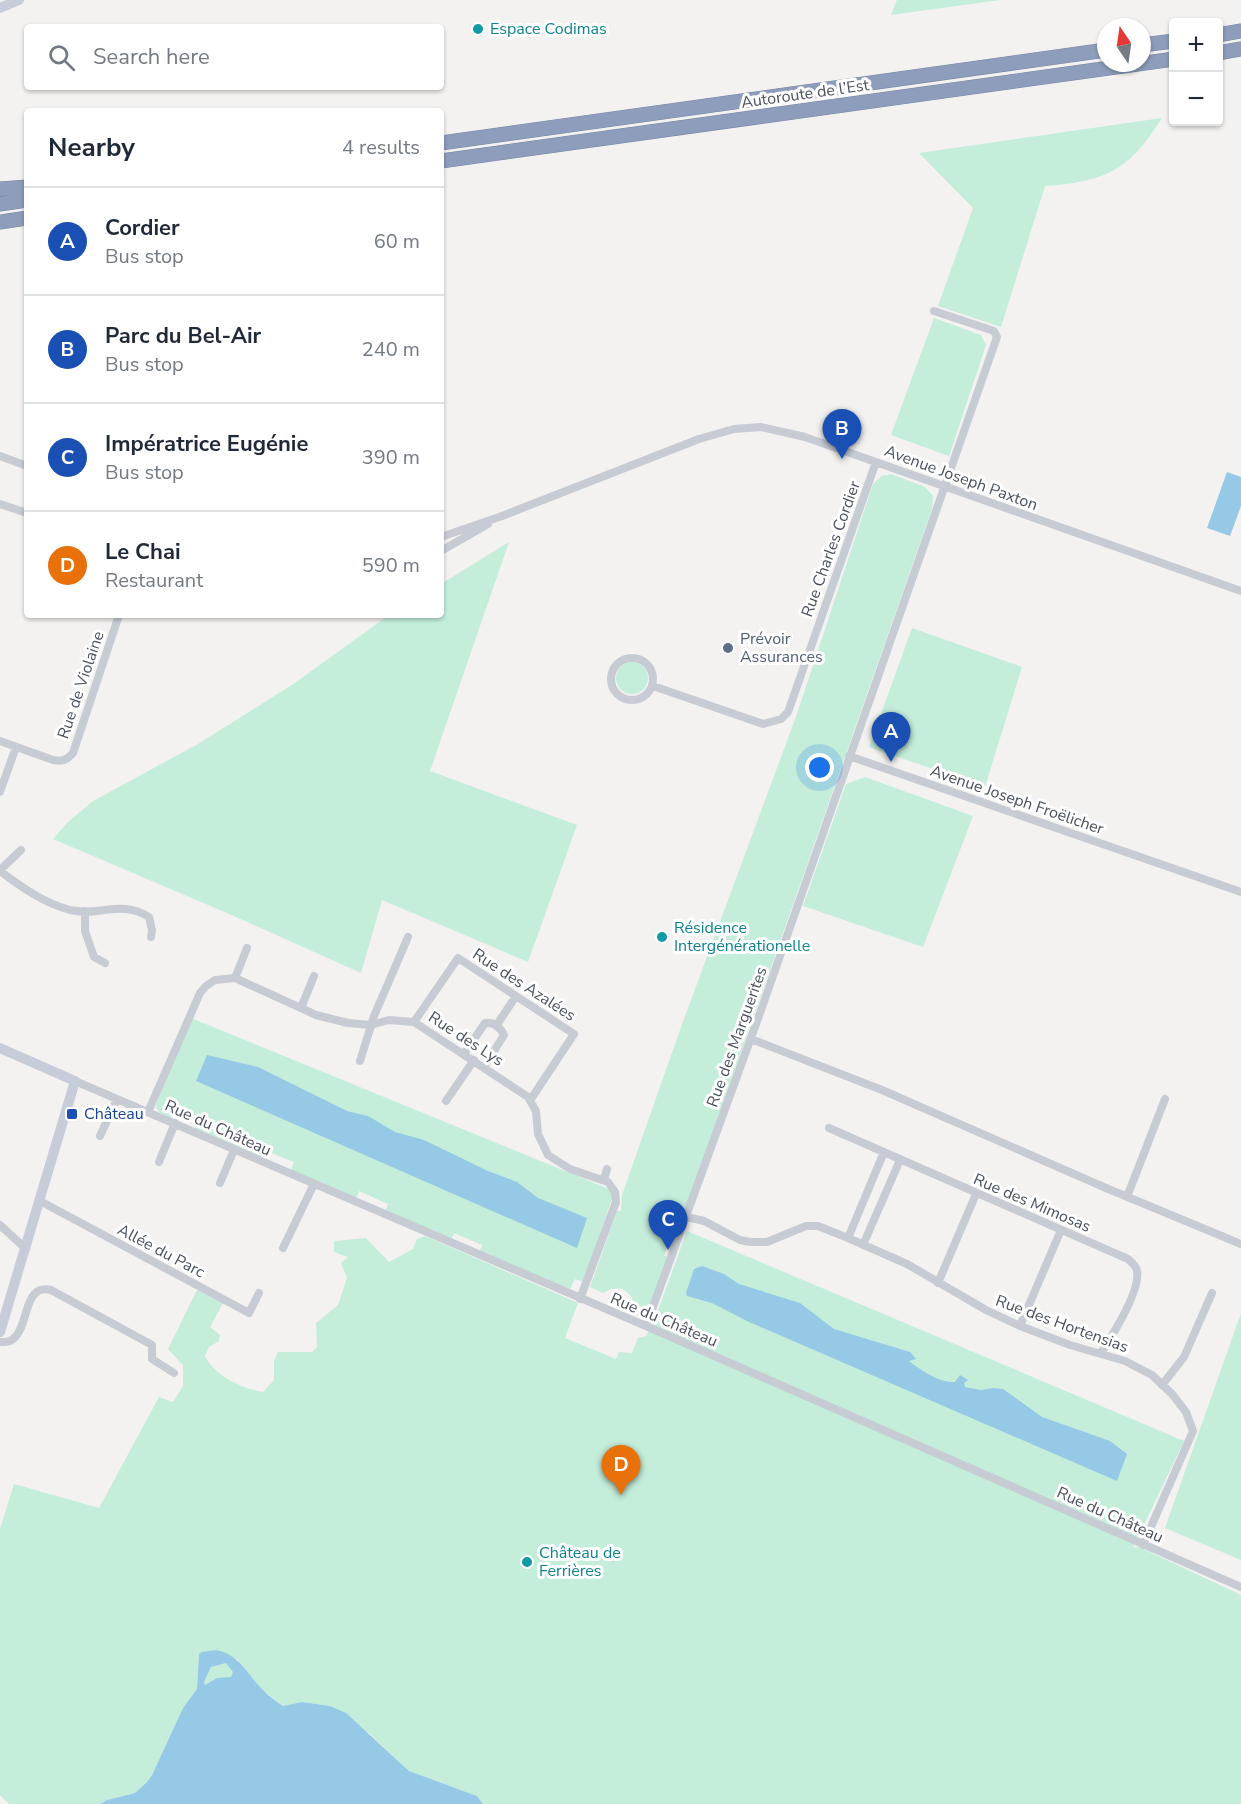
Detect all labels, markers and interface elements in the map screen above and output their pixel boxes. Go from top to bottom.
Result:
place label: Espace Codimas [490,18,607,40]
north arrow [1097,18,1151,72]
map controls [1169,18,1223,126]
button: + [1169,18,1223,72]
marker: Espace Codimas [471,22,485,36]
search box [24,24,444,90]
icon: search [45,41,78,74]
text: Search here [93,42,210,72]
button: − [1169,72,1223,126]
street label: Autoroute de l’Est [740,74,871,114]
text: Nearby [48,130,135,165]
text: 4 results [342,134,420,161]
text: Cordier [105,213,180,243]
text: A [60,228,75,255]
text: 60 m [374,228,420,255]
text: Bus stop [105,243,184,270]
text: Parc du Bel-Air [105,321,261,351]
text: B [61,336,74,363]
text: 240 m [362,336,420,363]
text: Bus stop [105,351,184,378]
pin: B [822,410,862,459]
text: Impératrice Eugénie [105,429,308,459]
street label: Avenue Joseph Paxton [881,440,1041,516]
text: C [61,444,74,471]
text: 390 m [362,444,420,471]
text: Bus stop [105,459,184,486]
street label: Rue Charles Cordier [796,478,866,620]
text: Le Chai [105,537,181,567]
text: D [60,552,75,579]
text: 590 m [362,552,420,579]
text: Restaurant [105,567,203,594]
street label: Rue de Violaine [52,628,110,742]
place label: Prévoir Assurances [740,628,823,668]
marker: Prévoir Assurances [721,641,735,655]
pin: A [872,712,910,762]
your location [805,753,834,782]
street label: Avenue Joseph Froëlicher [927,760,1107,840]
place label: Résidence Intergénérationelle [674,917,810,957]
marker: Résidence Intergénérationelle [655,930,669,944]
street label: Rue des Azalées [468,943,580,1027]
street label: Rue des Marguerites [701,964,773,1110]
street label: Rue des Lys [424,1006,508,1072]
street label: Rue du Château [161,1095,275,1161]
place label: Château [84,1103,144,1125]
marker: Château [65,1107,79,1121]
street label: Rue des Mimosas [970,1168,1094,1238]
pin: C [648,1200,688,1250]
street label: Allée du Parc [114,1219,209,1283]
street label: Rue du Château [607,1287,721,1353]
street label: Rue des Hortensias [993,1290,1131,1358]
pin: D [602,1446,640,1495]
street label: Rue du Château [1053,1482,1167,1548]
place label: Château de Ferrières [539,1542,621,1582]
marker: Château de Ferrières [520,1555,534,1569]

